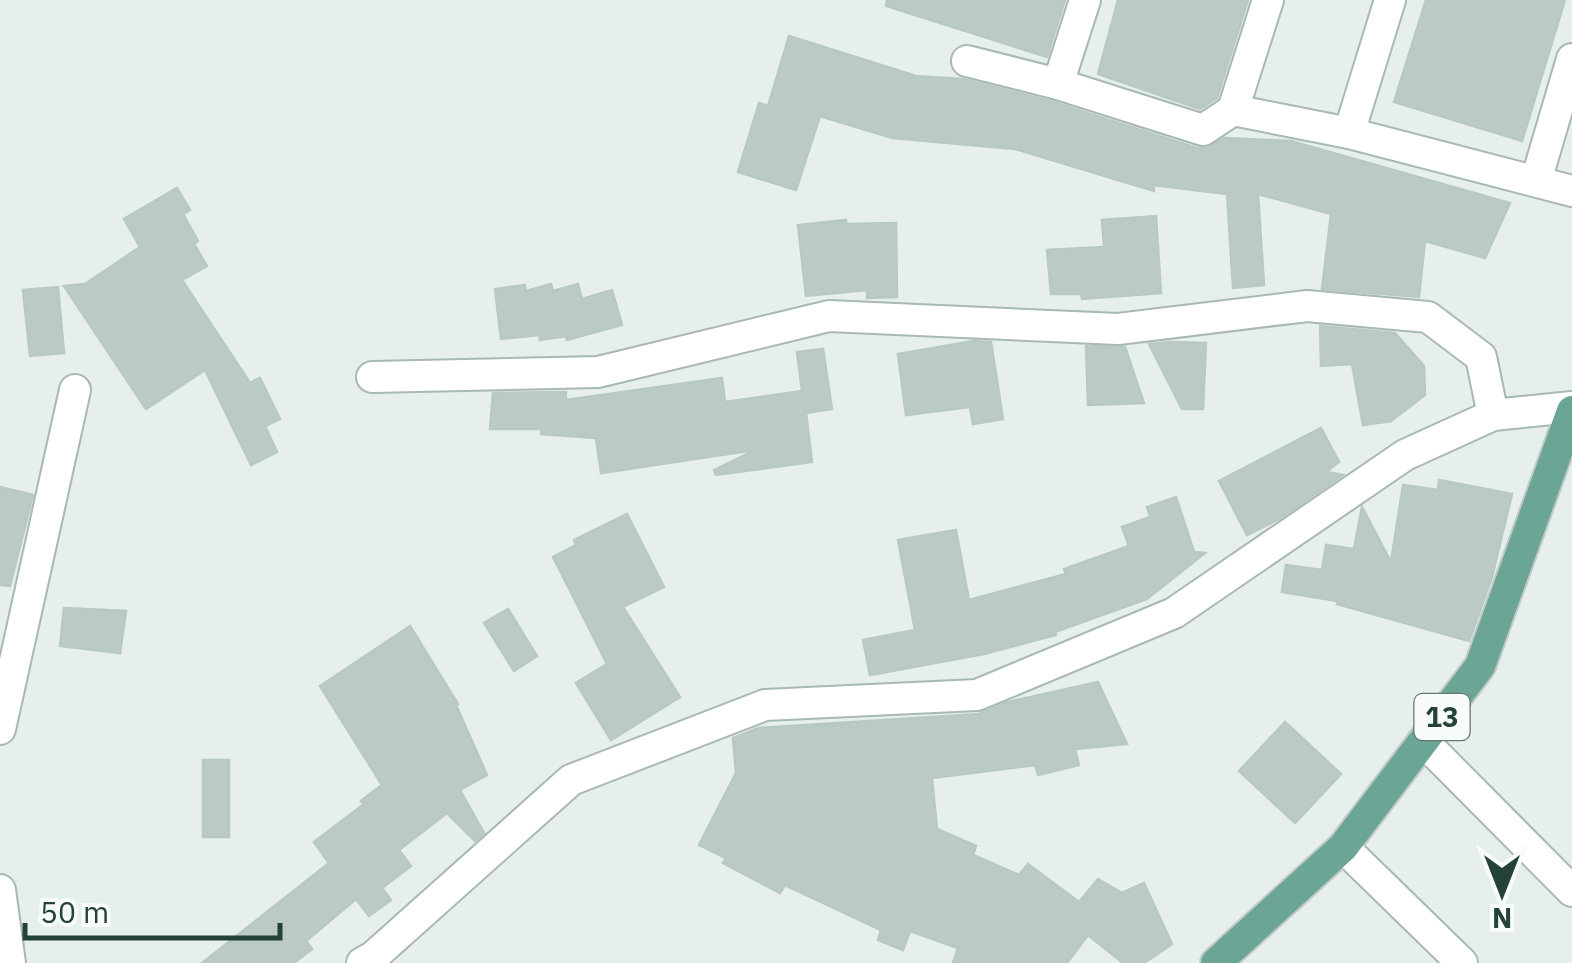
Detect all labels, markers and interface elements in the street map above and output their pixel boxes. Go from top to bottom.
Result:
road number: 13 [1414,694,1470,740]
north arrow [1452,843,1552,943]
scale bar [25,878,280,940]
text: 50 m [40,892,109,931]
text: N [1492,900,1512,937]

